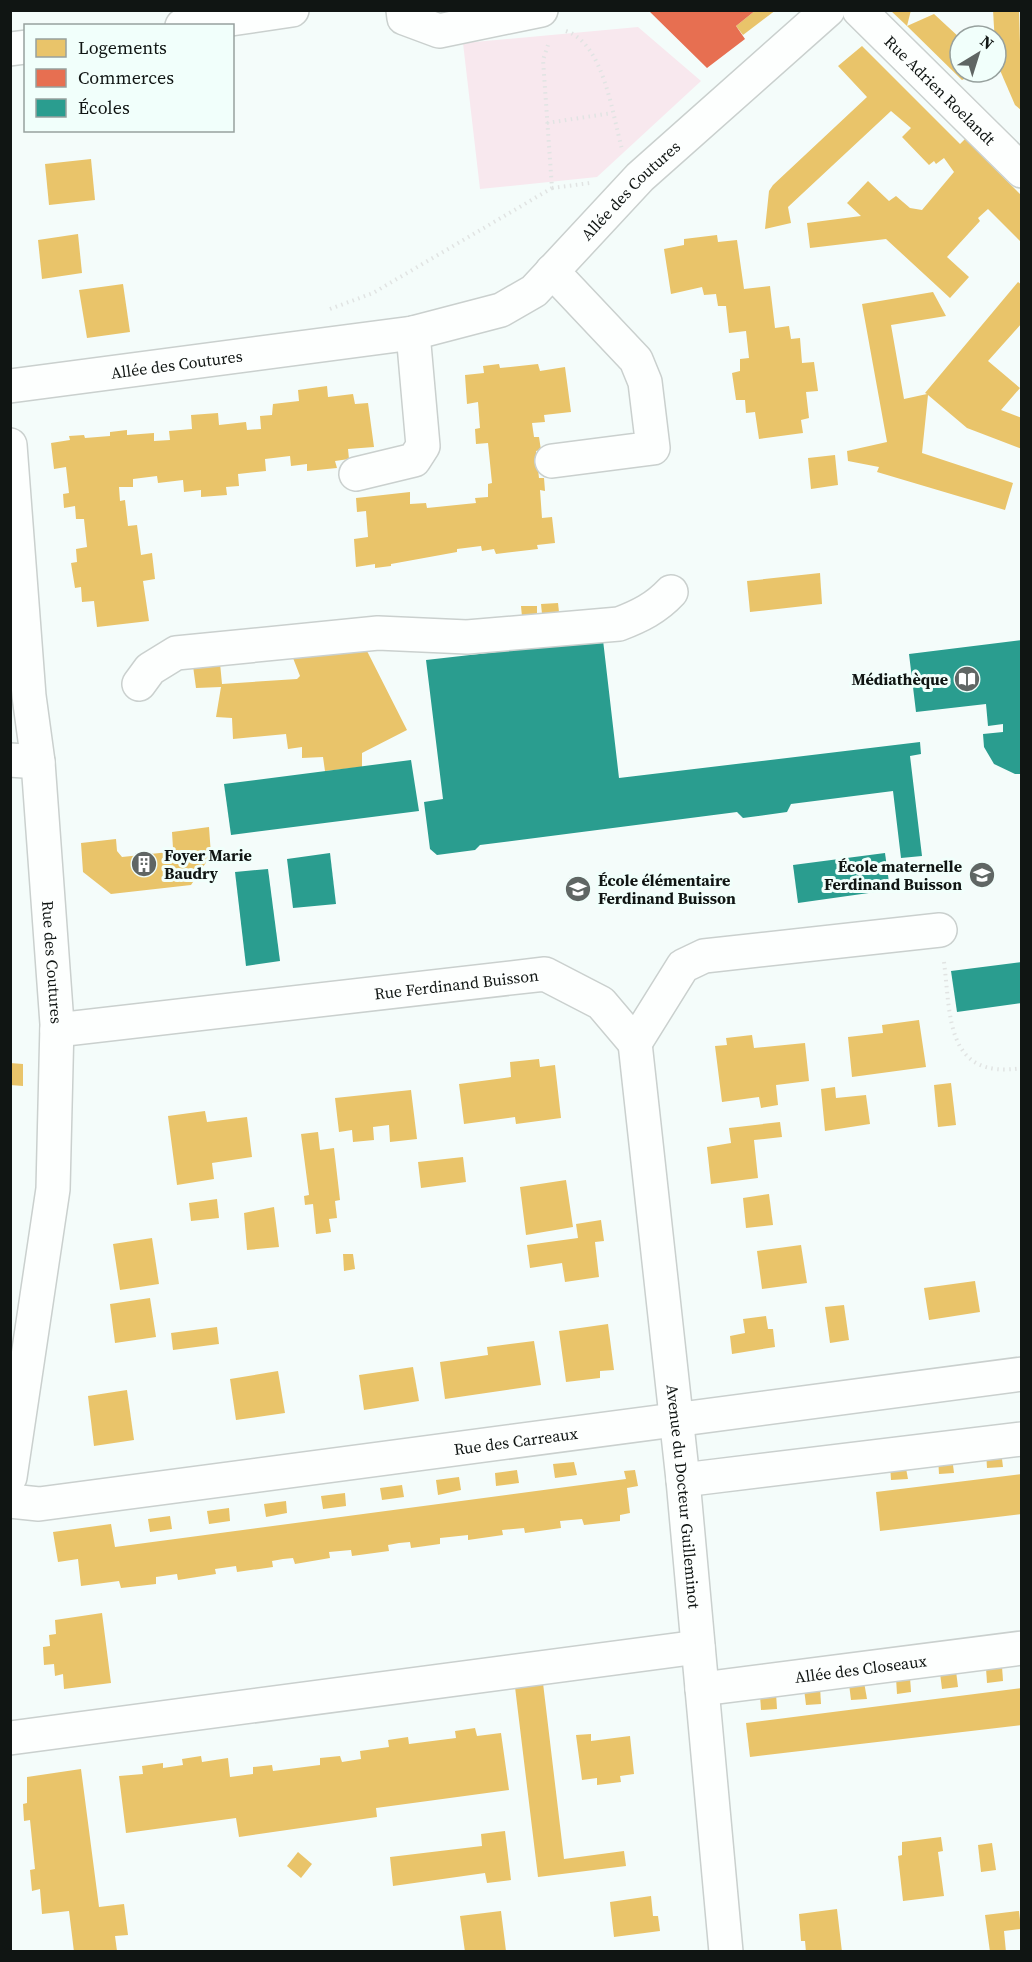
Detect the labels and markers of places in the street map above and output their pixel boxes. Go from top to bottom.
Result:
library icon: Médiathèque [952,664,982,694]
place label: Médiathèque [851,668,948,690]
place label: Foyer Marie Baudry [164,844,252,884]
building icon: Foyer Marie Baudry [129,849,159,879]
place label: École maternelle Ferdinand Buisson [824,855,962,895]
school or university icon: École maternelle Ferdinand Buisson [967,860,997,890]
place label: École élémentaire Ferdinand Buisson [598,869,736,909]
school or university icon: École élémentaire Ferdinand Buisson [563,874,593,904]

